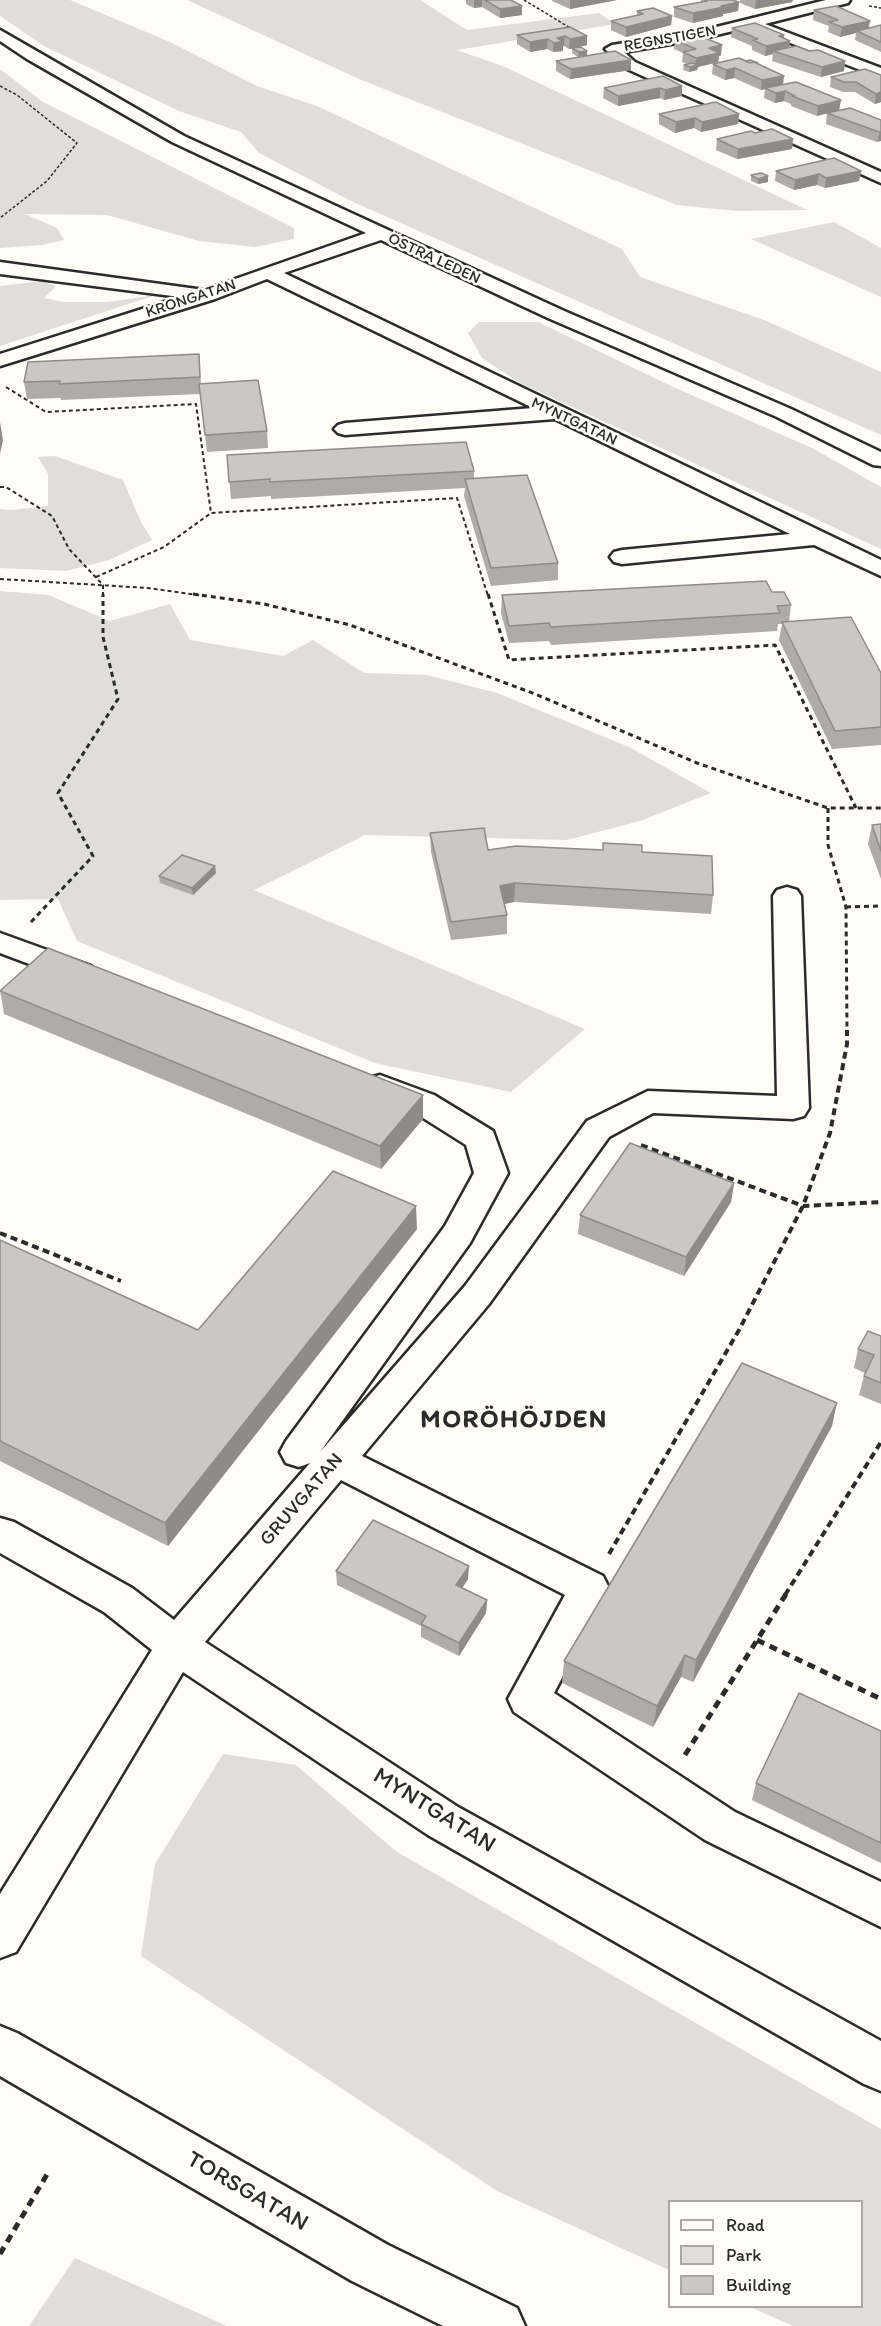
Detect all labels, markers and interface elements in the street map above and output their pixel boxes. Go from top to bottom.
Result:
street label: REGNSTIGEN [622,21,718,57]
street label: ÖSTRA LEDEN [385,229,483,289]
street label: KRONGATAN [143,275,239,323]
street label: MYNTGATAN [528,394,620,450]
district label: MORÖHÖJDEN [420,1404,608,1436]
street label: GRUVGATAN [255,1449,349,1551]
street label: MYNTGATAN [367,1762,501,1860]
street label: TORSGATAN [181,2146,313,2238]
legend [668,2200,863,2308]
text: Road [726,2214,765,2236]
text: Park [726,2244,761,2266]
text: Building [726,2274,791,2296]

